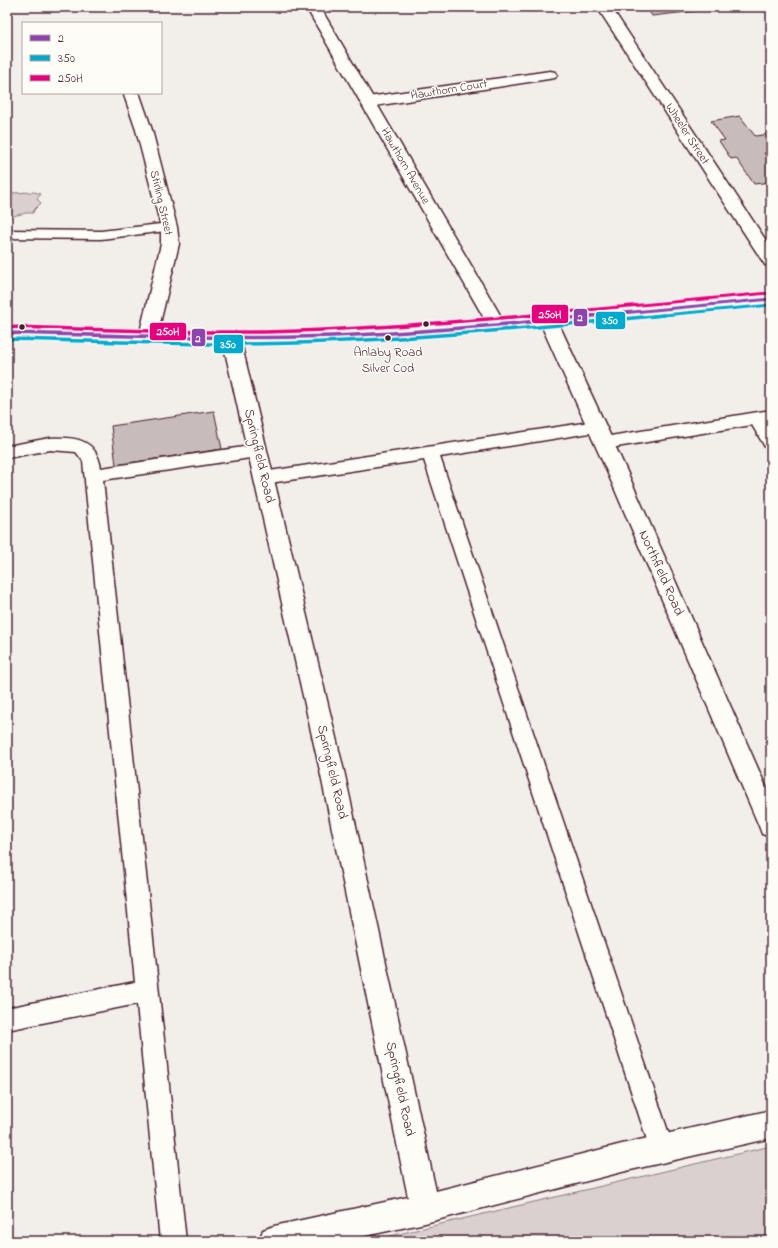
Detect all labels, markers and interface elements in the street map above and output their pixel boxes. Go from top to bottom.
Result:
legend [22,22,162,94]
text: 2 [58,30,64,48]
text: 350 [58,50,75,68]
text: 250H [58,70,83,88]
street label: Hawthorn Court [409,75,489,105]
street label: Wheeler Street [660,100,714,168]
street label: Hawthorn Avenue [376,124,435,208]
street label: Stirling Street [144,169,177,238]
line badge: 250H [531,304,569,324]
text: 250H [538,307,562,323]
line badge: 2 [573,308,588,327]
text: 2 [576,310,583,326]
line badge: 350 [595,311,626,330]
text: 350 [601,313,618,329]
unlabelled marker [421,319,431,329]
unlabelled marker [17,322,27,332]
line badge: 250H [149,322,187,341]
text: 250H [156,324,180,340]
line badge: 2 [191,328,206,347]
text: 2 [194,331,201,347]
marker: Anlaby Road Silver Cod [383,333,393,343]
line badge: 350 [213,334,244,354]
text: 350 [219,337,236,353]
place label: Anlaby Road Silver Cod [353,343,423,378]
street label: Springfield Road [237,407,280,506]
street label: Northfield Road [633,527,689,619]
street label: Springfield Road [310,723,353,822]
street label: Springfield Road [379,1040,420,1139]

